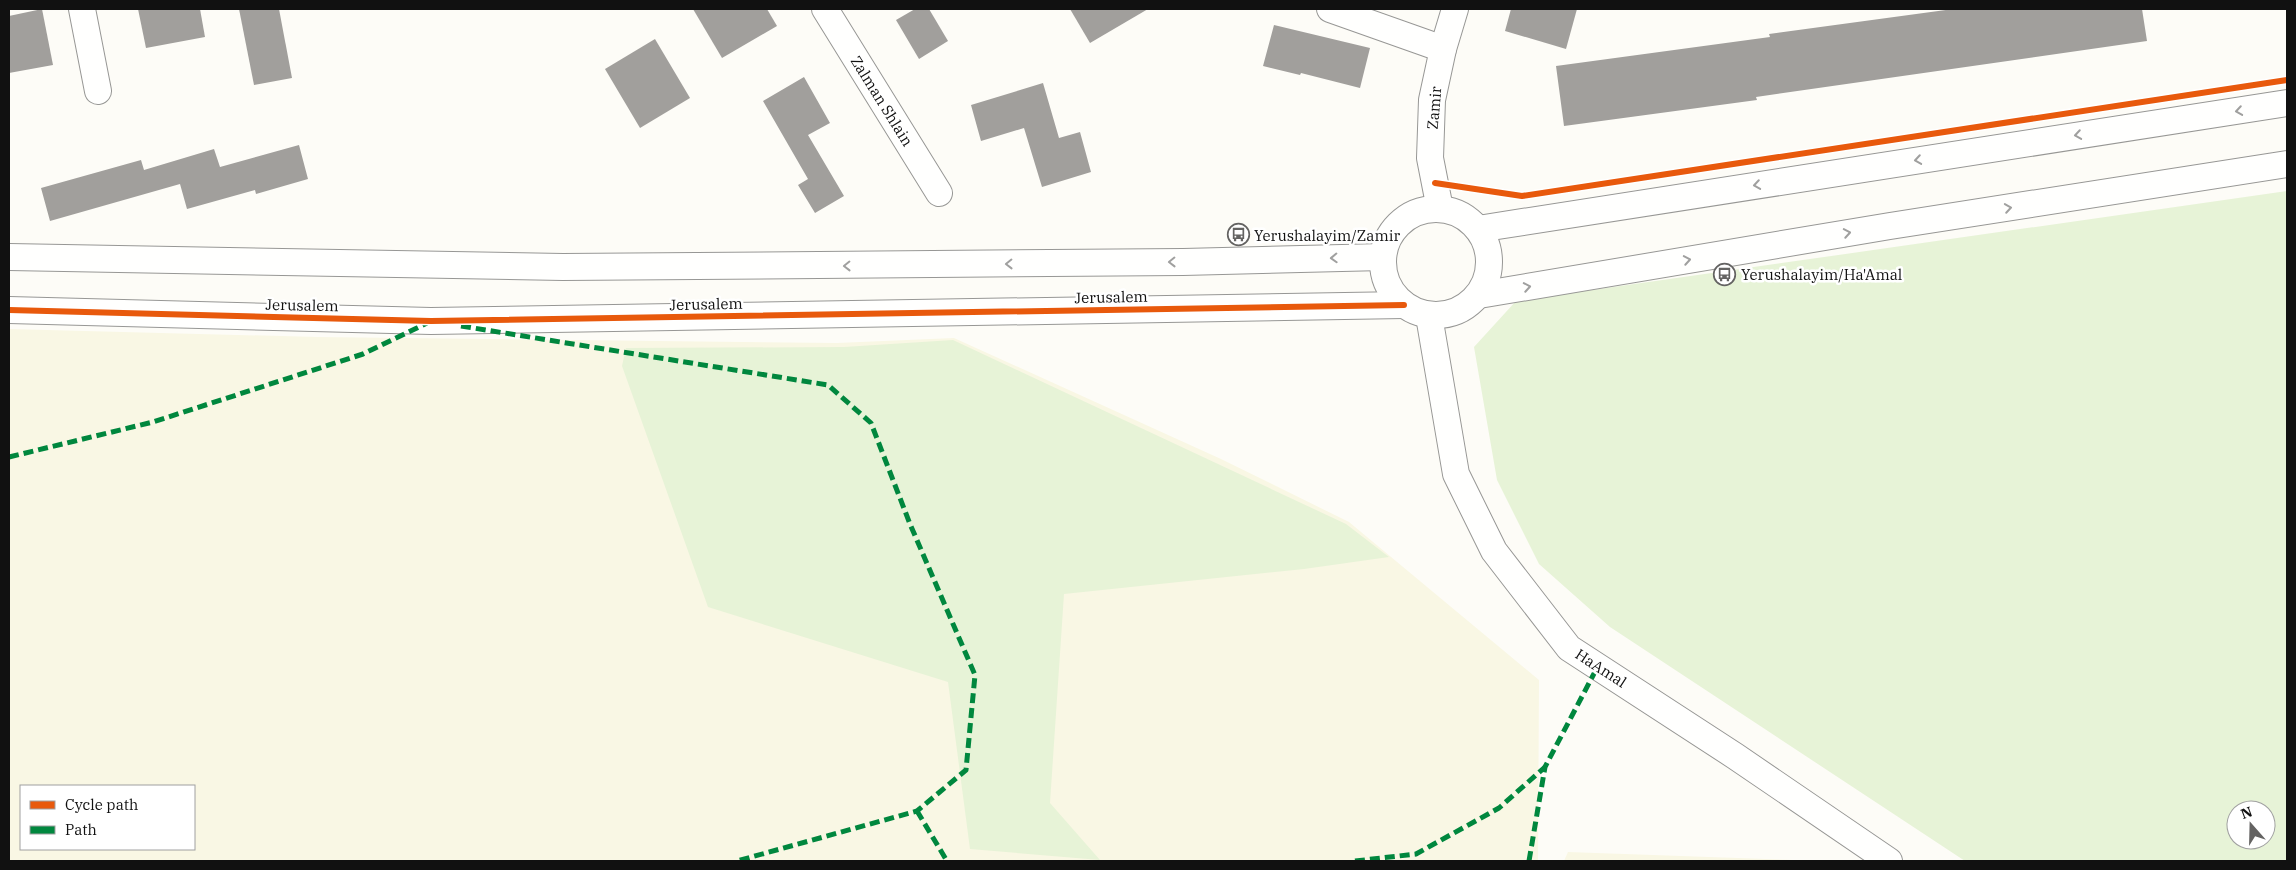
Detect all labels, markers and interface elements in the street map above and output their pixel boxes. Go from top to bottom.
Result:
street label: Zalman Shlain [847,52,918,150]
street label: Zamir [1423,85,1445,130]
one-way arrow [2235,105,2243,115]
one-way arrow [2074,130,2083,140]
one-way arrow [1913,154,1921,165]
one-way arrow [1753,180,1762,190]
one-way arrow [2003,203,2012,213]
bus stop icon: Yerushalayim/Zamir [1226,223,1250,247]
place label: Yerushalayim/Zamir [1254,226,1400,245]
one-way arrow [1843,229,1851,239]
one-way arrow [1330,253,1338,263]
one-way arrow [1682,256,1691,266]
one-way arrow [1167,257,1175,267]
one-way arrow [1005,259,1012,269]
one-way arrow [842,261,850,271]
bus stop icon: Yerushalayim/Ha'Amal [1713,262,1737,286]
place label: Yerushalayim/Ha'Amal [1741,265,1902,284]
one-way arrow [1522,283,1531,293]
street label: Jerusalem [1074,287,1148,307]
street label: Jerusalem [669,294,743,314]
street label: Jerusalem [265,295,339,315]
street label: HaAmal [1572,644,1630,692]
legend [20,785,195,850]
text: Cycle path [65,795,138,814]
north arrow [2226,800,2276,850]
text: N [2238,802,2255,823]
text: Path [65,820,97,839]

